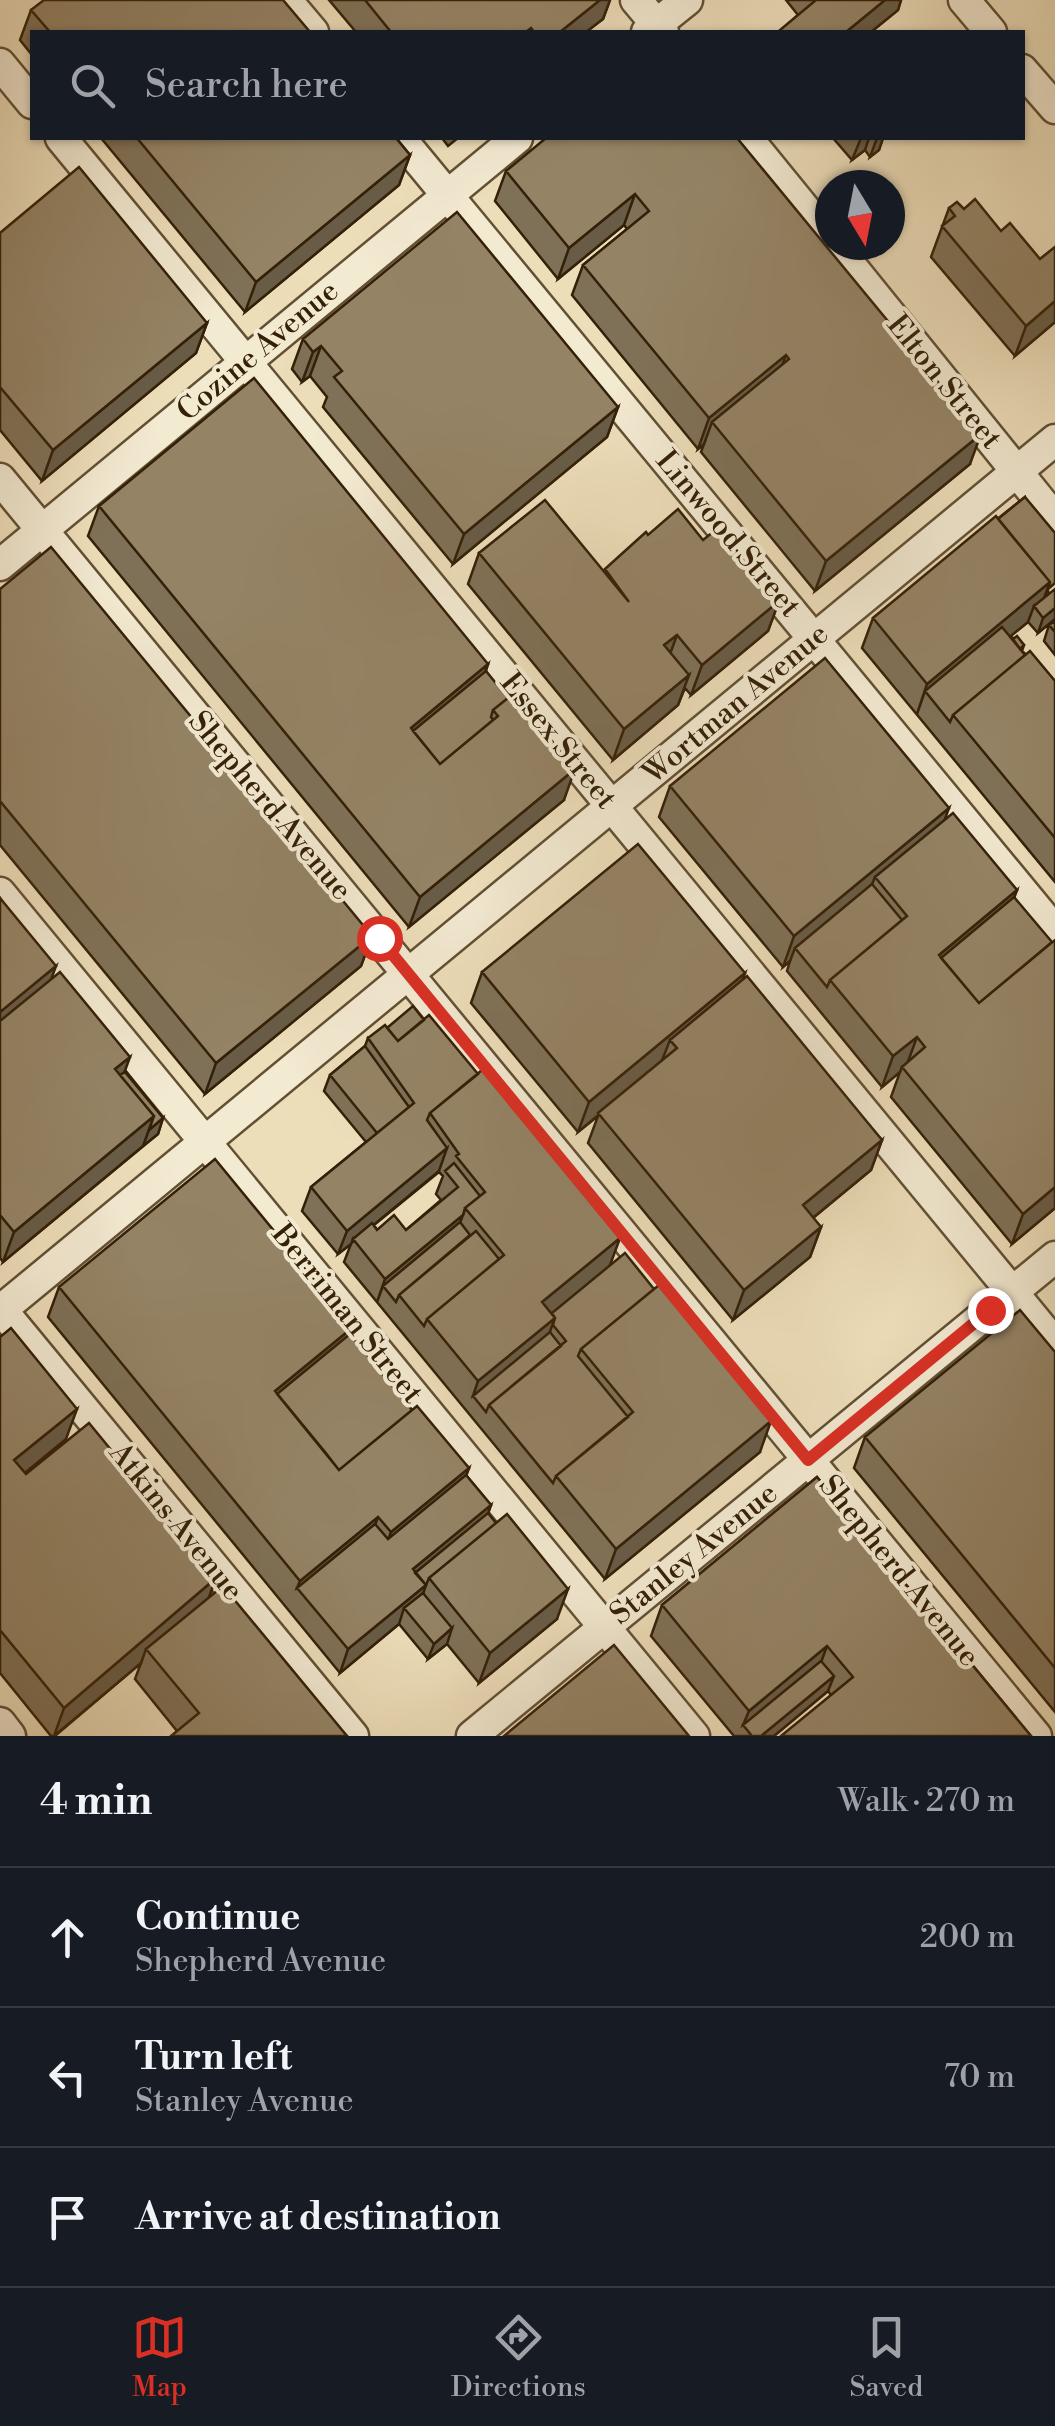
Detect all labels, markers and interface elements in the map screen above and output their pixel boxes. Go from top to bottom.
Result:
search box [30,30,1025,140]
icon: search [65,58,120,113]
text: Search here [145,62,348,109]
north arrow [815,170,905,260]
street label: Cozine Avenue [169,272,347,430]
street label: Elton Street [878,307,1010,457]
street label: Linwood Street [647,443,809,626]
street label: Wortman Avenue [635,615,837,793]
street label: Essex Street [491,665,625,817]
street label: Shepherd Avenue [180,704,360,908]
route start [357,916,403,962]
street label: Berriman Street [262,1216,431,1412]
route end [968,1288,1014,1334]
street label: Atkins Avenue [100,1434,251,1609]
street label: Shepherd Avenue [810,1468,988,1674]
street label: Stanley Avenue [602,1475,786,1633]
text: 4 min [40,1775,152,1828]
text: Walk · 270 m [838,1781,1015,1821]
text: Continue [135,1894,300,1941]
icon: ahead [40,1910,95,1965]
text: 200 m [920,1917,1015,1957]
text: Shepherd Avenue [135,1941,386,1981]
text: Turn left [135,2034,292,2081]
icon: left [40,2050,95,2105]
text: 70 m [944,2057,1015,2097]
text: Stanley Avenue [135,2081,354,2121]
icon: arrive [40,2190,95,2245]
text: Arrive at destination [135,2194,501,2241]
tab: Map [132,2310,187,2405]
tab: Directions [451,2310,586,2405]
tab: Saved [850,2310,923,2405]

